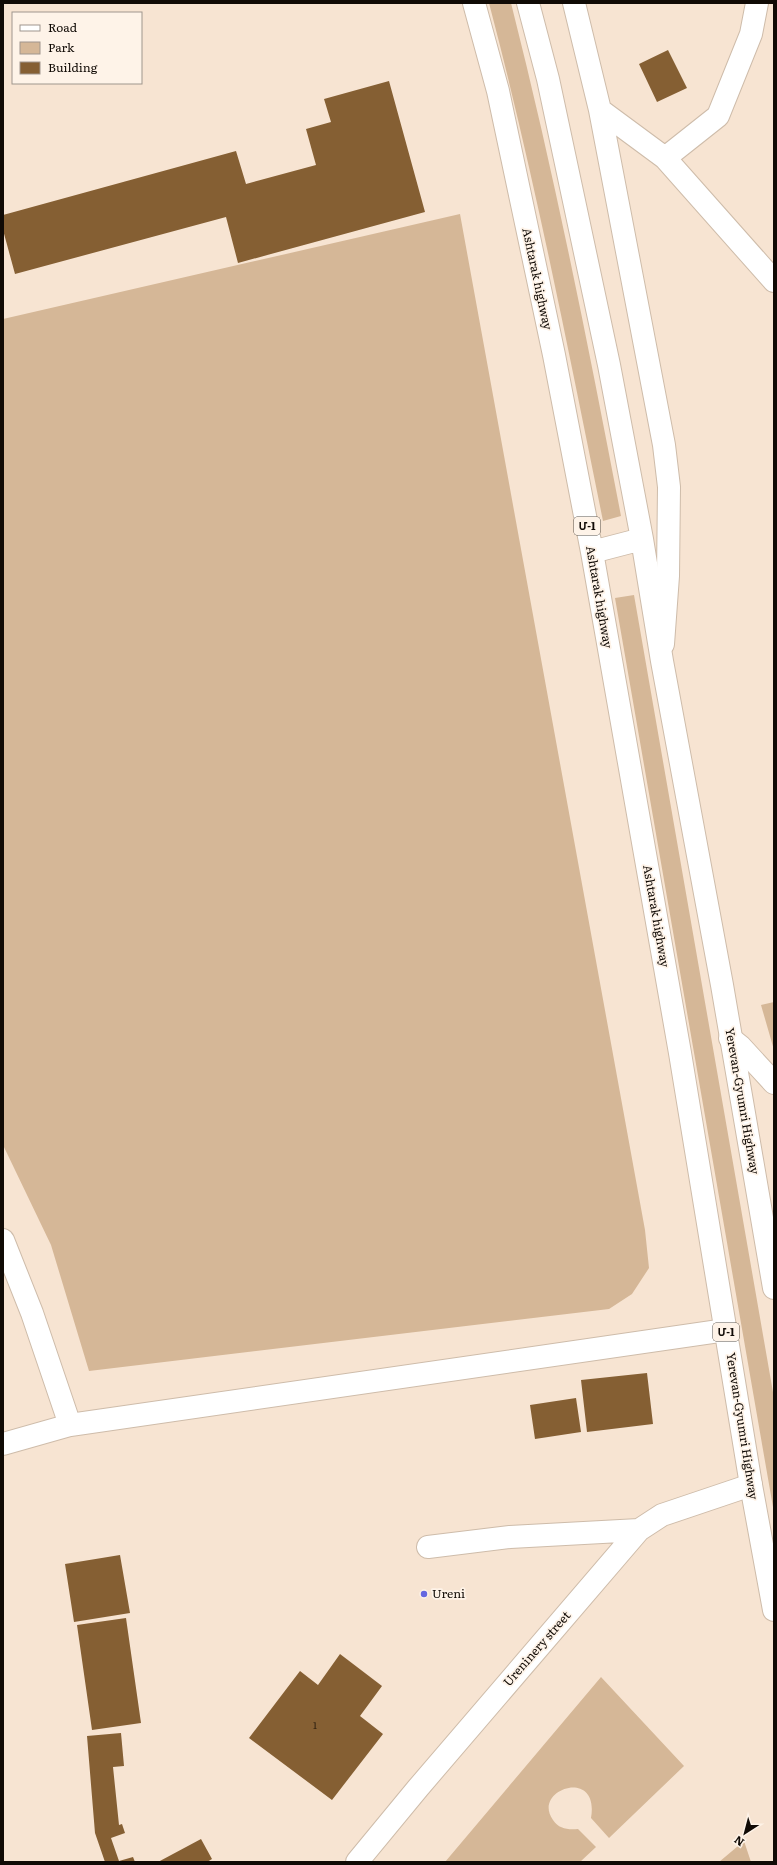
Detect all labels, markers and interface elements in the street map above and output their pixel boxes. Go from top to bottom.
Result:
legend [12,12,142,84]
text: Road [48,18,78,36]
text: Park [48,38,75,56]
text: Building [48,58,98,76]
street label: Ashtarak highway [518,226,558,331]
road number: Մ-1 [574,517,600,535]
street label: Ashtarak highway [582,544,618,650]
street label: Ashtarak highway [639,863,675,969]
street label: Yerevan-Gyumri Highway [721,1026,765,1176]
road number: Մ-1 [713,1323,739,1341]
street label: Yerevan-Gyumri Highway [722,1351,764,1501]
place label: Ureni [432,1584,465,1602]
marker: Ureni [419,1589,429,1599]
street label: Ureninery street [498,1607,574,1690]
house number: 1 [313,1717,317,1732]
north arrow [725,1813,765,1853]
text: N [730,1833,747,1851]

